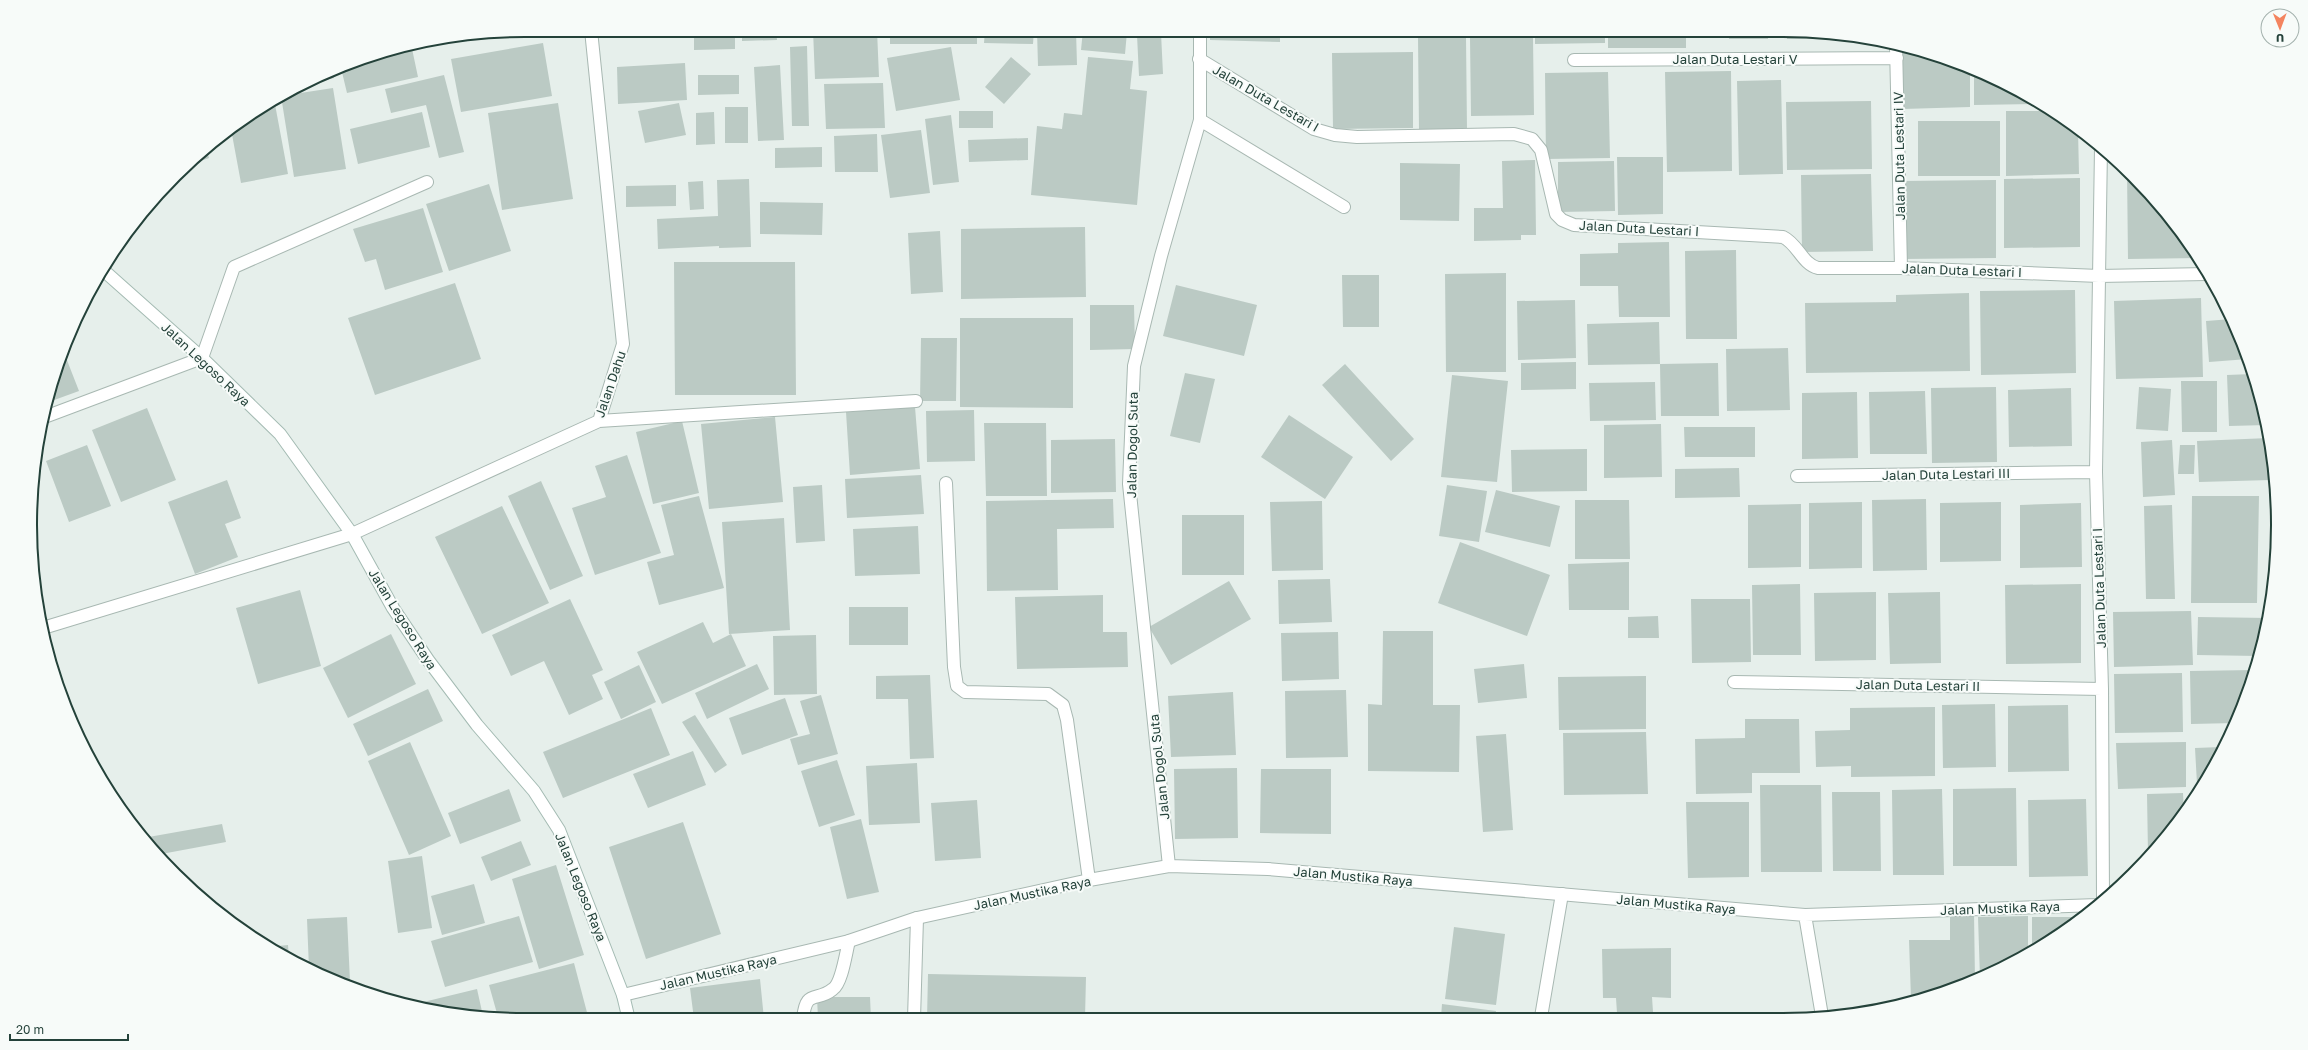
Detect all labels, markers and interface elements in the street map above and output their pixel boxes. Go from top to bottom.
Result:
north arrow [2260,8,2300,48]
text: U [2276,32,2284,45]
street label: Jalan Duta Lestari V [1673,51,1798,67]
street label: Jalan Duta Lestari I [1210,61,1322,135]
street label: Jalan Duta Lestari IV [1890,91,1908,221]
street label: Jalan Duta Lestari I [1579,217,1699,239]
street label: Jalan Duta Lestari I [1902,260,2022,280]
street label: Jalan Legoso Raya [158,319,254,409]
street label: Jalan Dahu [591,348,629,420]
street label: Jalan Dogol Suta [1123,392,1141,498]
street label: Jalan Duta Lestari III [1882,465,2010,483]
street label: Jalan Duta Lestari I [2089,528,2109,648]
street label: Jalan Legoso Raya [366,566,440,672]
street label: Jalan Duta Lestari II [1856,676,1980,694]
street label: Jalan Dogol Suta [1145,713,1173,821]
street label: Jalan Legoso Raya [552,830,610,944]
street label: Jalan Mustika Raya [1293,863,1413,889]
street label: Jalan Mustika Raya [972,873,1092,913]
street label: Jalan Mustika Raya [1616,891,1736,917]
street label: Jalan Mustika Raya [1940,898,2060,918]
street label: Jalan Mustika Raya [658,951,778,993]
scale bar [10,1016,128,1042]
text: 20 m [16,1022,44,1037]

